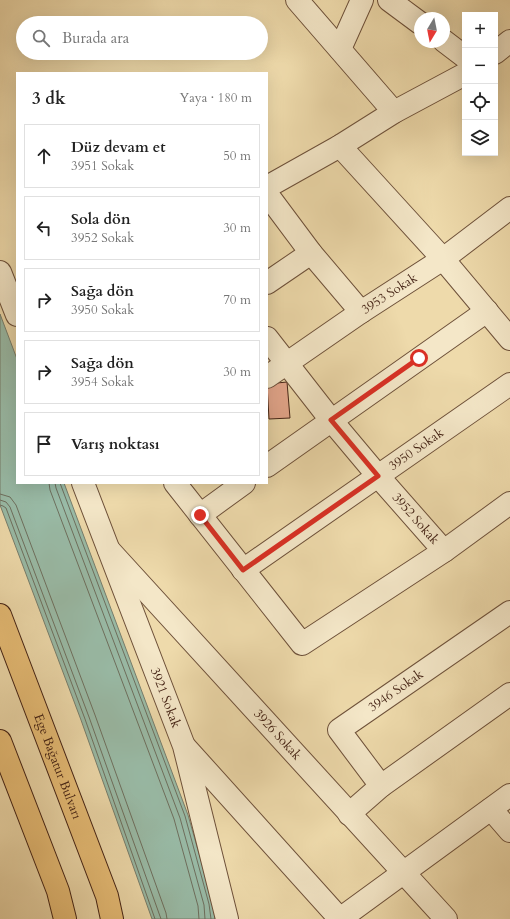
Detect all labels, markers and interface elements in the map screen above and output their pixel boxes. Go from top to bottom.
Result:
north arrow [414,12,450,48]
map controls [462,12,498,156]
button: + [462,12,498,48]
search box [16,16,268,60]
icon: search [30,27,52,49]
text: Burada ara [62,28,129,48]
button: − [462,48,498,84]
button: locate [462,84,498,120]
text: 3 dk [32,87,66,110]
text: Yaya · 180 m [179,89,252,107]
button: layers [462,120,498,156]
text: Düz devam et [71,137,166,157]
icon: ahead [33,145,55,167]
text: 50 m [223,147,251,165]
text: 3951 Sokak [71,157,134,175]
text: Sola dön [71,209,131,229]
icon: left [33,217,55,239]
text: 30 m [223,219,251,237]
text: 3952 Sokak [71,229,134,247]
street label: 3953 Sokak [358,269,421,318]
text: Sağa dön [71,281,134,301]
icon: right [33,289,55,311]
text: 70 m [223,291,251,309]
text: 3950 Sokak [71,301,134,319]
route start [410,349,428,367]
text: Sağa dön [71,353,134,373]
icon: right [33,361,55,383]
text: 30 m [223,363,251,381]
text: 3954 Sokak [71,373,134,391]
street label: 3950 Sokak [385,424,447,475]
icon: arrive [33,433,55,455]
text: Varış noktası [71,434,160,454]
street label: 3952 Sokak [388,489,443,548]
route end [191,506,209,524]
street label: 3921 Sokak [146,665,185,731]
street label: 3946 Sokak [365,665,427,716]
street label: 3926 Sokak [250,705,306,764]
street label: Ege Bağatur Bulvarı [29,711,86,822]

